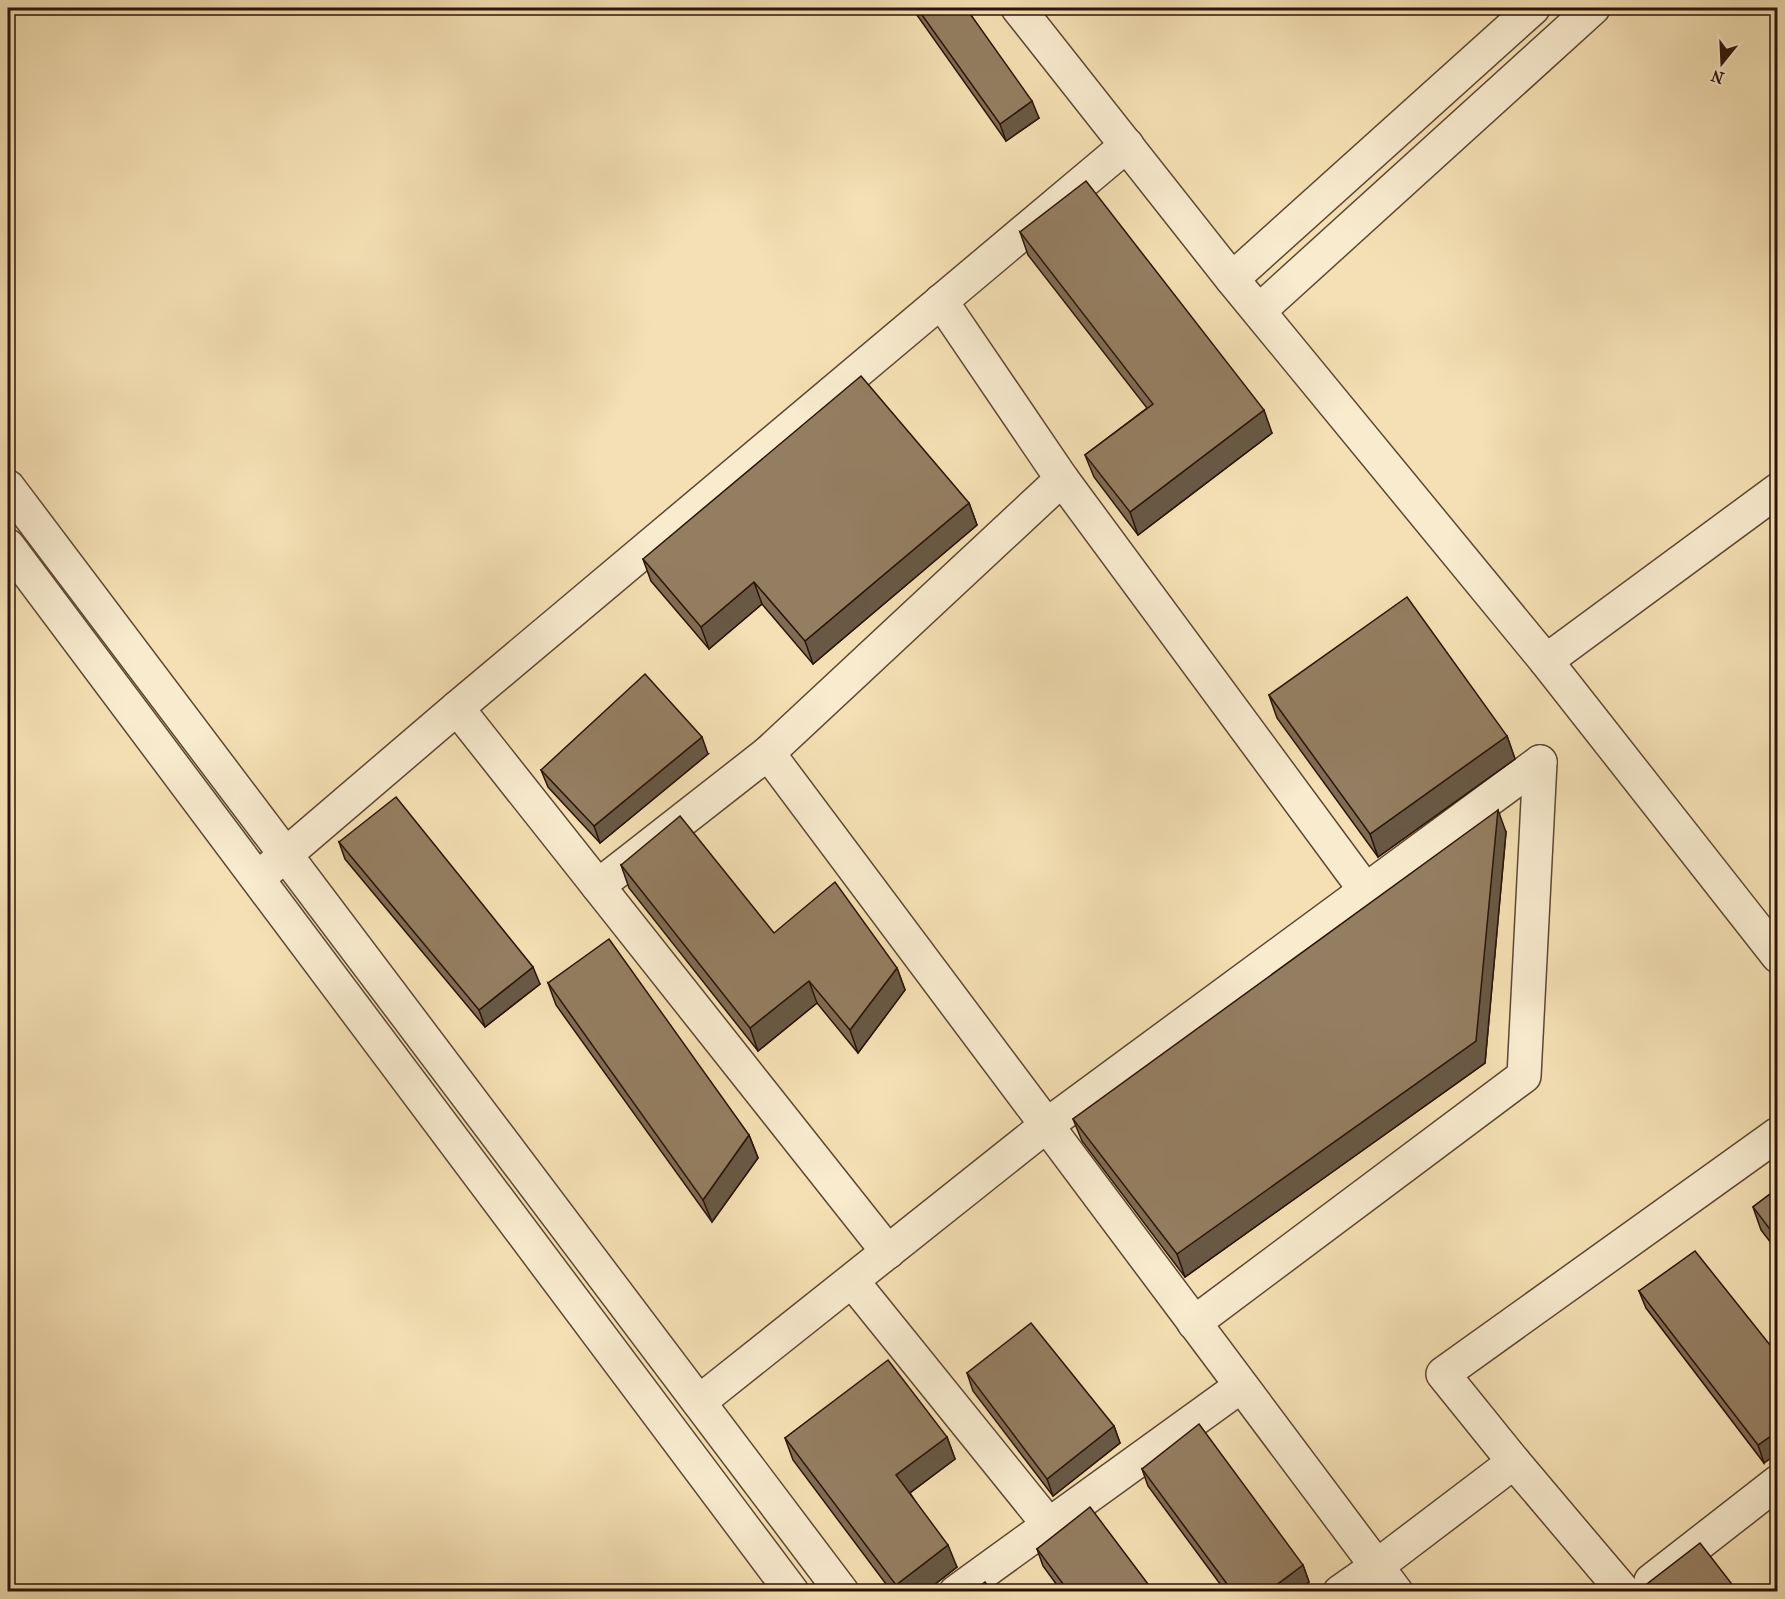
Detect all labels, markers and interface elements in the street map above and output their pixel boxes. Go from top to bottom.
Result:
north arrow [1692,33,1752,93]
text: N [1708,66,1726,88]

